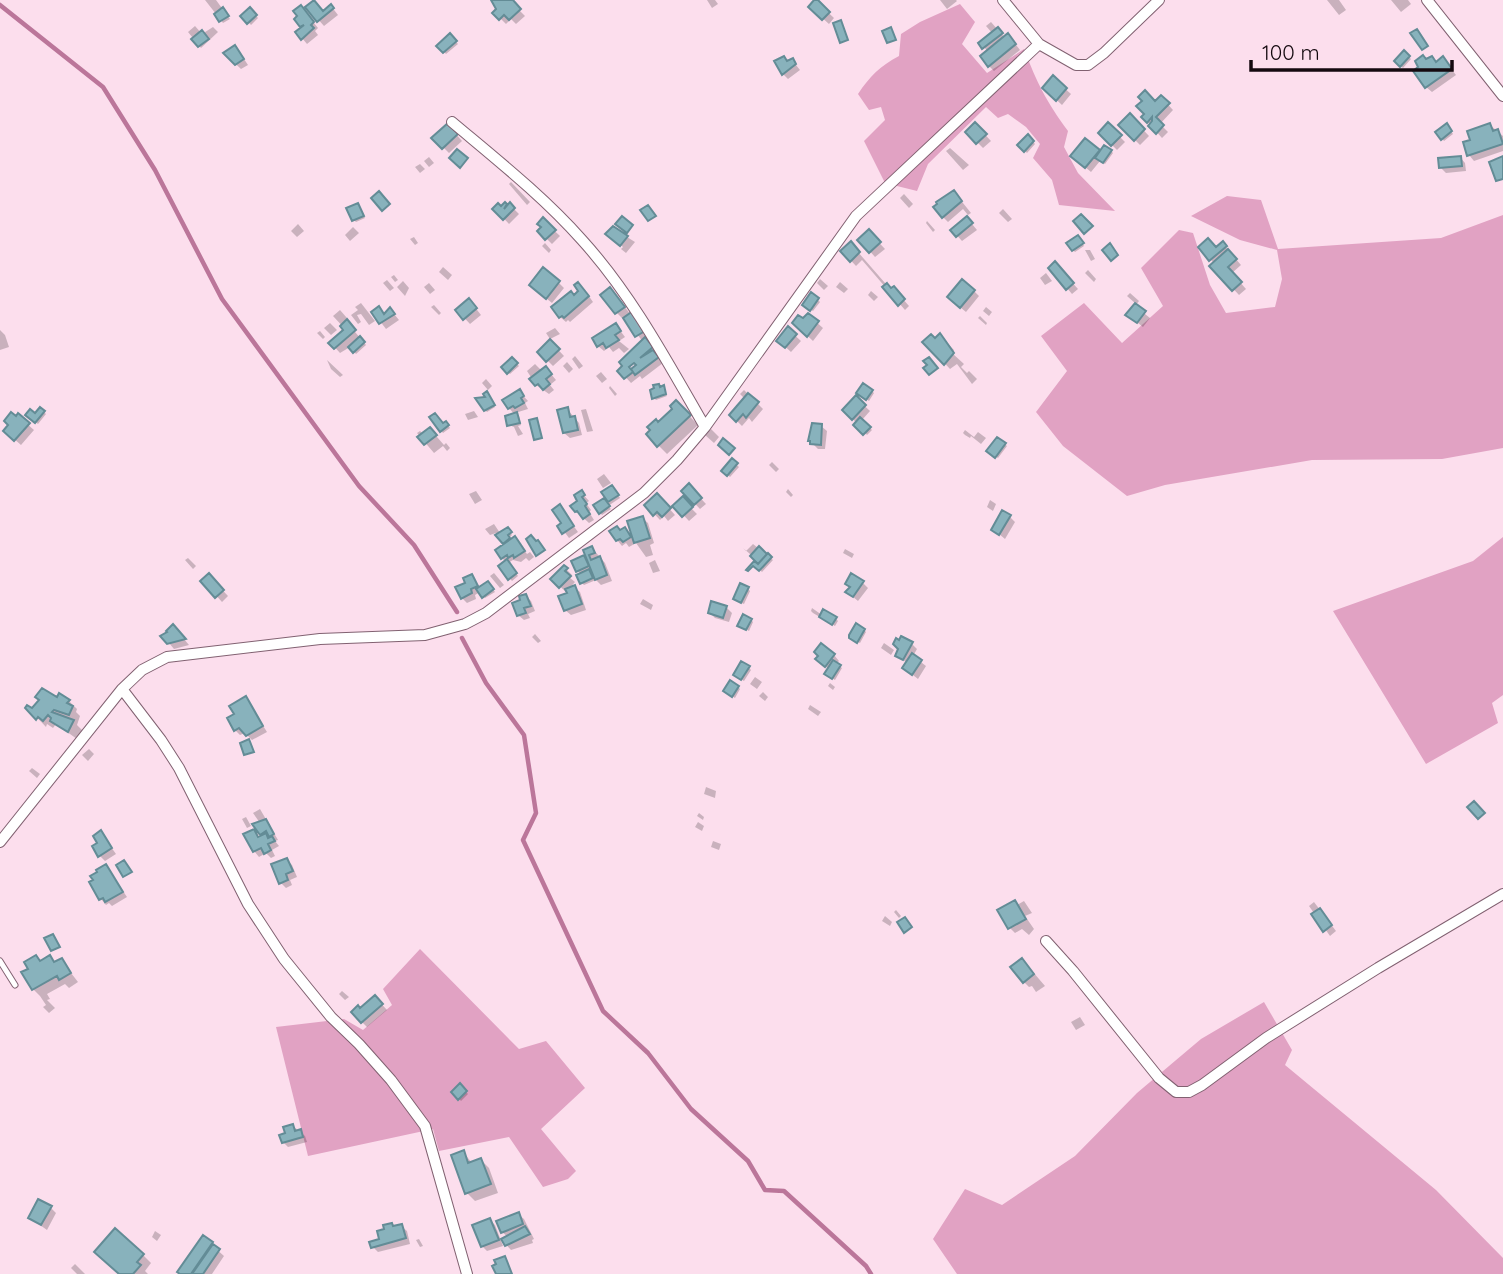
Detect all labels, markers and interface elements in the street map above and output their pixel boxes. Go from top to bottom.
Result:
scale bar [1251,28,1452,72]
text: 100 m [1262,39,1320,65]

